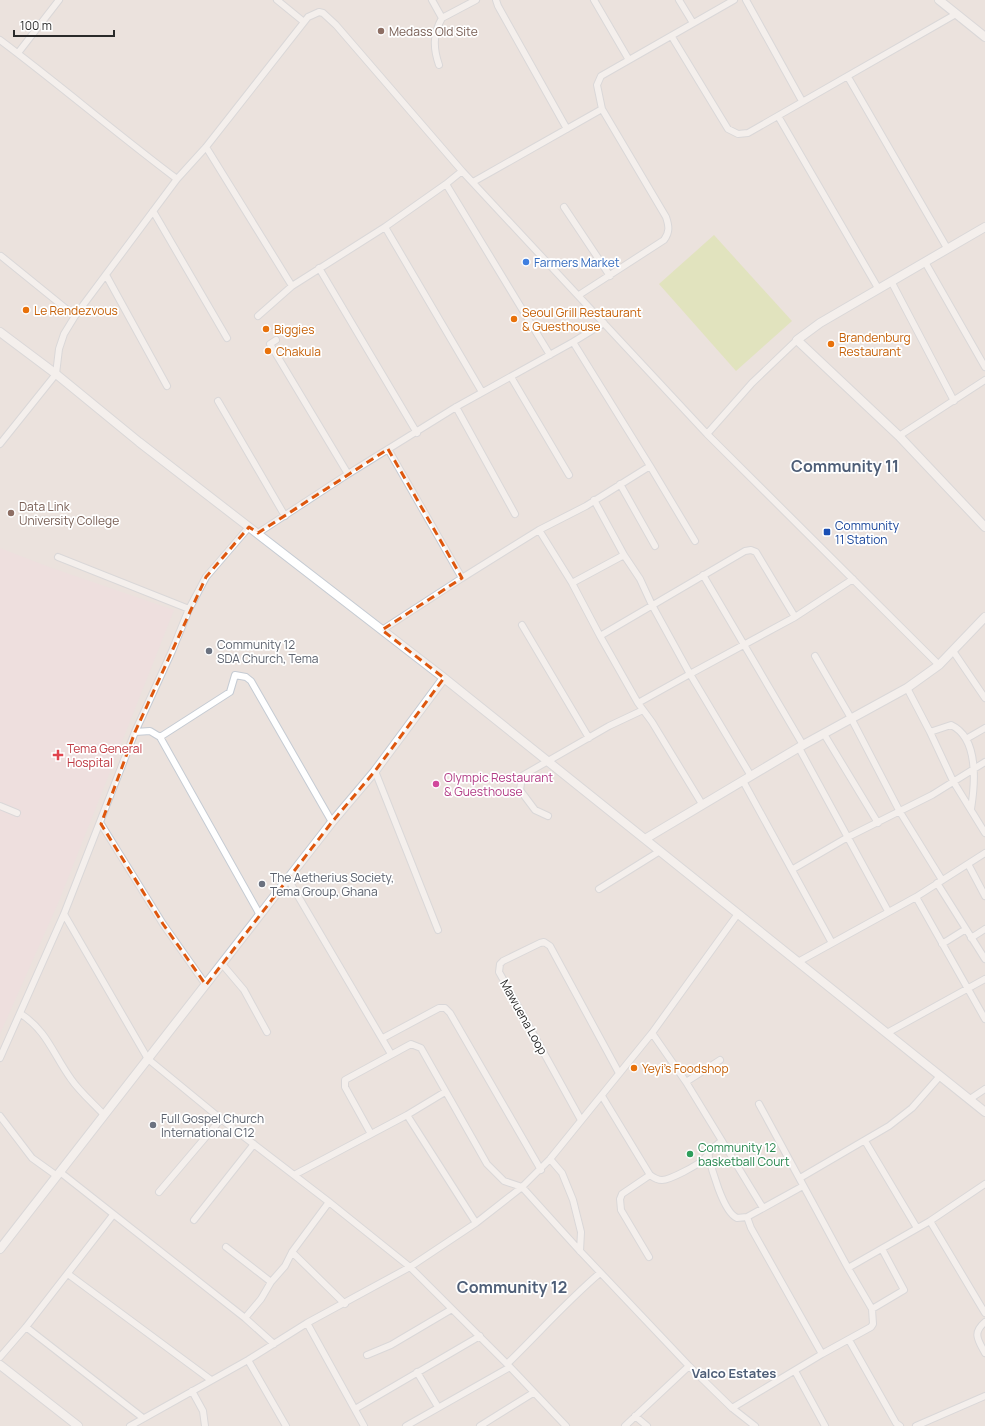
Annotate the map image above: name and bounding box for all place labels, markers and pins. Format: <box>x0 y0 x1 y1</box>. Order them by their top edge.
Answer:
place label: Medass Old Site <box>389 23 478 40</box>
marker: Medass Old Site <box>376 26 386 36</box>
place label: Farmers Market <box>534 254 620 271</box>
marker: Farmers Market <box>521 257 531 267</box>
place label: Le Rendezvous <box>34 302 118 319</box>
place label: Seoul Grill Restaurant & Guesthouse <box>522 304 642 335</box>
marker: Le Rendezvous <box>21 305 31 315</box>
marker: Seoul Grill Restaurant & Guesthouse <box>509 314 519 324</box>
place label: Biggies <box>274 321 314 338</box>
marker: Biggies <box>261 324 271 334</box>
place label: Brandenburg Restaurant <box>839 329 911 360</box>
marker: Brandenburg Restaurant <box>826 339 836 349</box>
place label: Chakula <box>276 343 321 360</box>
marker: Chakula <box>263 346 273 356</box>
place label: Data Link University College <box>19 498 119 529</box>
marker: Data Link University College <box>6 508 16 518</box>
place label: Community 11 Station <box>835 517 900 548</box>
marker: Community 11 Station <box>822 527 832 537</box>
place label: Community 12 SDA Church, Tema <box>217 636 319 667</box>
marker: Community 12 SDA Church, Tema <box>204 646 214 656</box>
place label: Tema General Hospital <box>67 740 142 771</box>
marker: Tema General Hospital <box>52 749 64 761</box>
place label: Olympic Restaurant & Guesthouse <box>444 769 553 800</box>
marker: Olympic Restaurant & Guesthouse <box>431 779 441 789</box>
place label: The Aetherius Society, Tema Group, Ghana <box>270 869 394 900</box>
marker: The Aetherius Society, Tema Group, Ghana <box>257 879 267 889</box>
place label: Yeyi's Foodshop <box>642 1060 729 1077</box>
marker: Yeyi's Foodshop <box>629 1063 639 1073</box>
place label: Full Gospel Church International C12 <box>161 1110 264 1141</box>
marker: Full Gospel Church International C12 <box>148 1120 158 1130</box>
place label: Community 12 basketball Court <box>698 1139 790 1170</box>
marker: Community 12 basketball Court <box>685 1149 695 1159</box>

